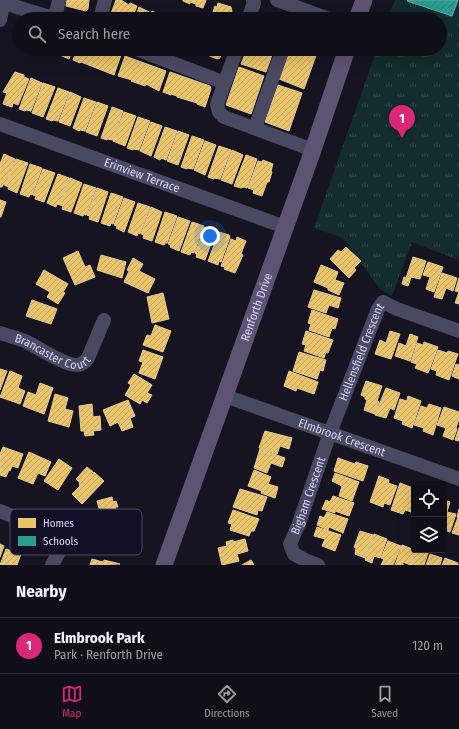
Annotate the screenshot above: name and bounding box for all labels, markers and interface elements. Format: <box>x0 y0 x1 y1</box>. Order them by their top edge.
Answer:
search box <box>12 12 447 56</box>
icon: search <box>26 23 48 45</box>
text: Search here <box>58 25 130 43</box>
pin: 1 <box>389 105 415 138</box>
street label: Erinview Terrace <box>102 155 182 195</box>
your location <box>200 226 220 246</box>
street label: Renforth Drive <box>238 271 275 343</box>
street label: Hellensfield Crescent <box>336 300 387 403</box>
street label: Brancaster Court <box>13 331 94 372</box>
street label: Elmbrook Crescent <box>297 416 387 459</box>
street label: Bigham Crescent <box>288 455 328 537</box>
map controls <box>411 481 447 553</box>
button: locate <box>411 481 447 517</box>
legend <box>10 509 142 555</box>
text: Homes <box>43 517 74 530</box>
button: layers <box>411 517 447 553</box>
text: Schools <box>43 535 78 548</box>
text: Nearby <box>16 581 67 602</box>
text: Elmbrook Park <box>54 629 145 647</box>
text: 1 <box>26 638 32 653</box>
text: 120 m <box>412 638 443 653</box>
text: Park · Renforth Drive <box>54 647 163 662</box>
tab: Map <box>61 683 83 720</box>
tab: Directions <box>204 683 250 720</box>
tab: Saved <box>371 683 398 720</box>

